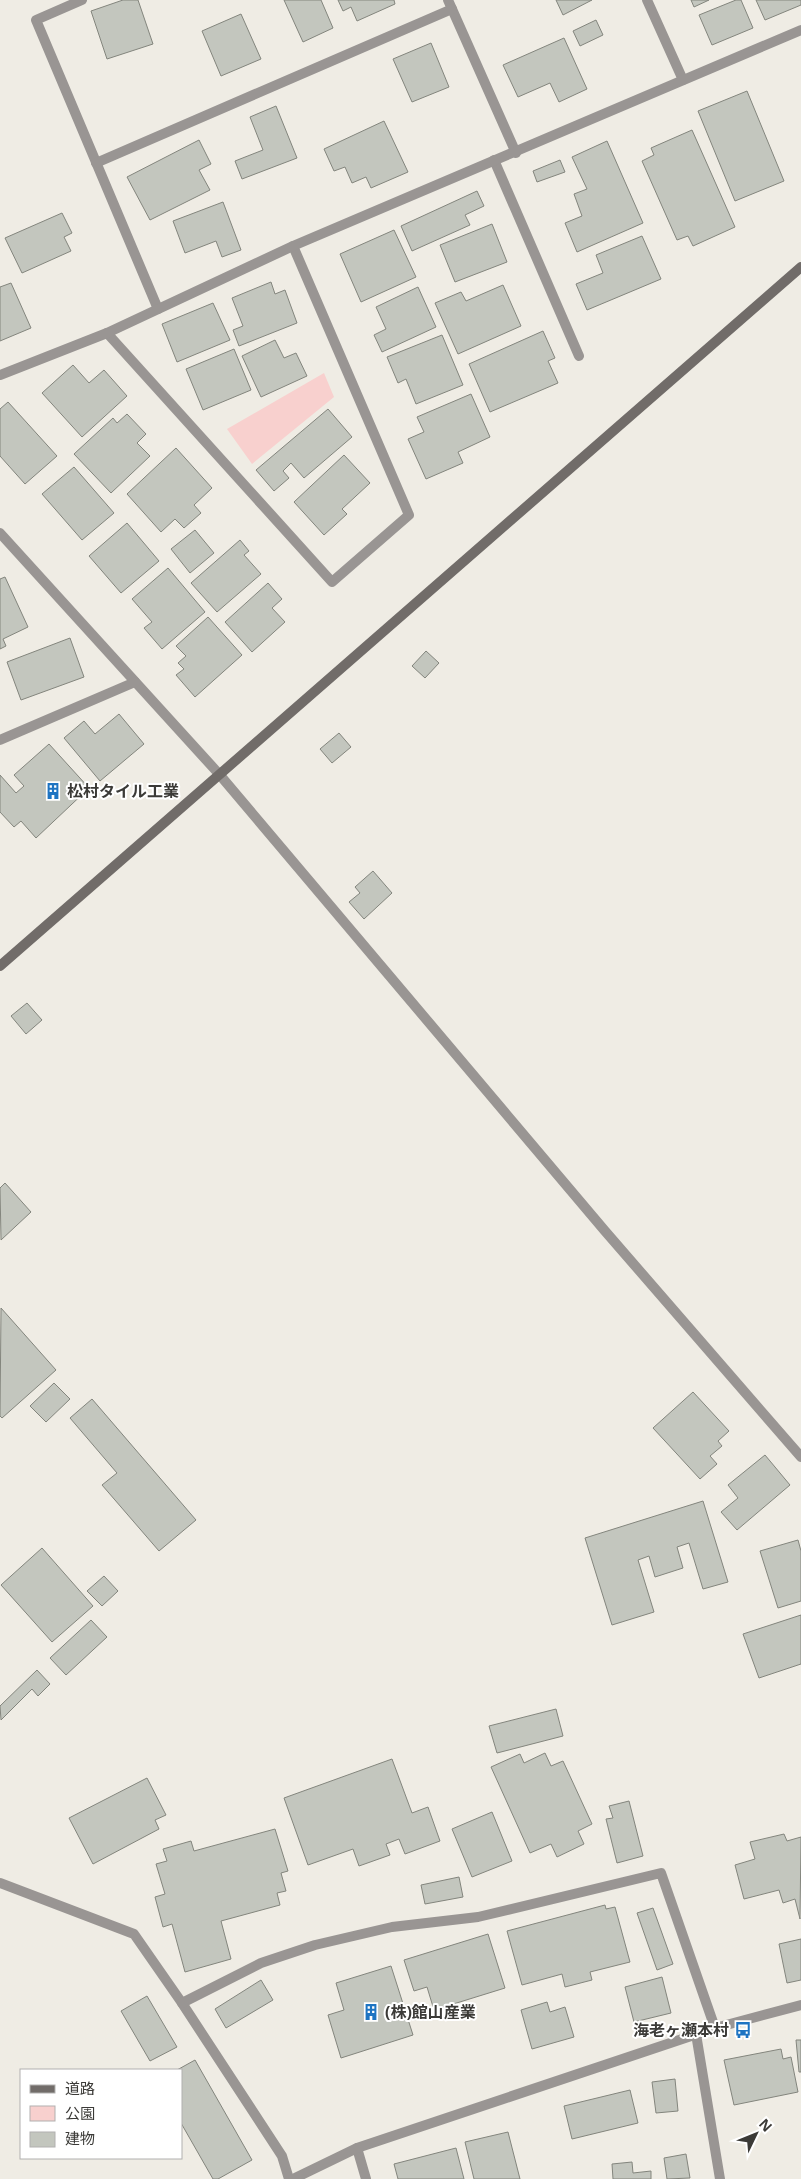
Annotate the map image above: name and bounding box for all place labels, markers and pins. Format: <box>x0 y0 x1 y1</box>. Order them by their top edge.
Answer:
place label: 松村タイル工業 <box>67 780 179 802</box>
building icon: 松村タイル工業 <box>43 781 63 801</box>
place label: (株)館山産業 <box>385 2001 476 2023</box>
building icon: (株)館山産業 <box>361 2002 381 2022</box>
place label: 海老ヶ瀬本村 <box>633 2019 729 2041</box>
bus stop icon: 海老ヶ瀬本村 <box>733 2020 753 2040</box>

